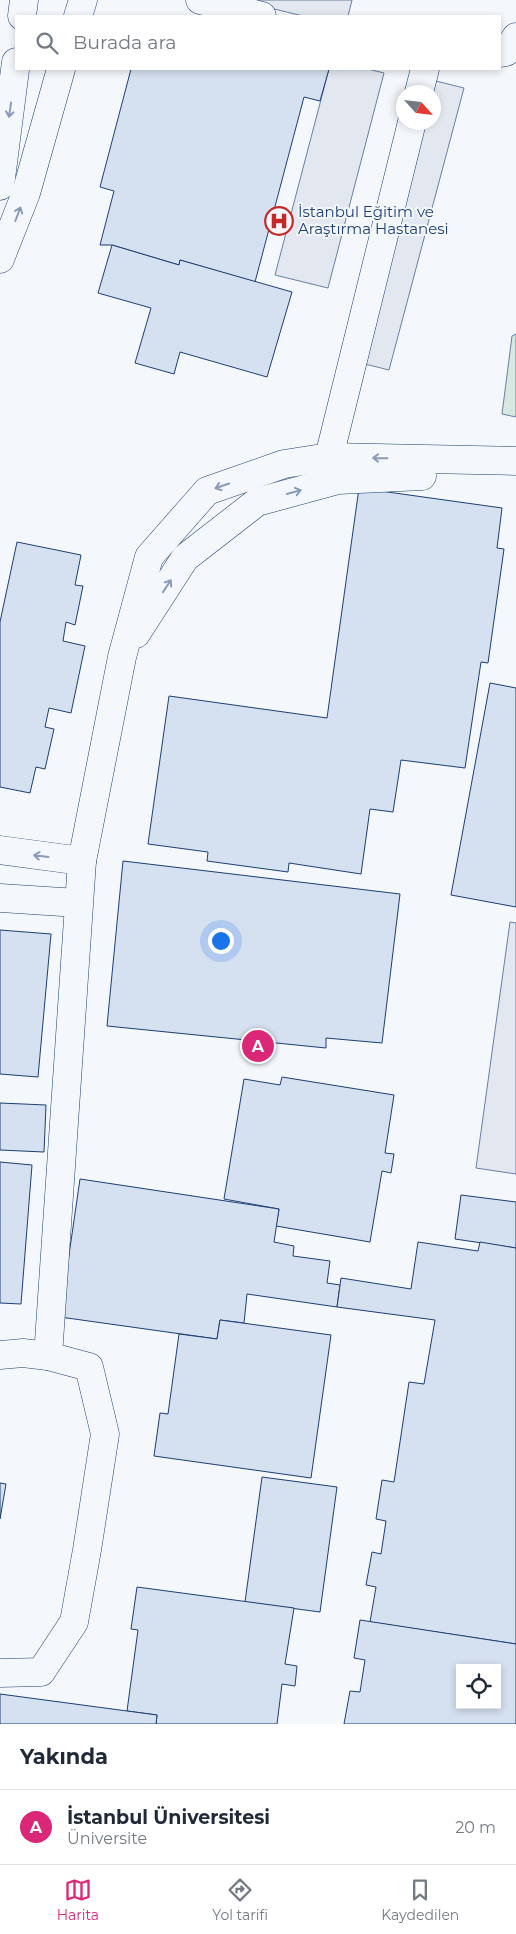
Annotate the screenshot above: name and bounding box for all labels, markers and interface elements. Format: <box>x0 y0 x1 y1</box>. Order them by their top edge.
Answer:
search box <box>15 15 501 70</box>
icon: search <box>33 29 61 57</box>
text: Burada ara <box>73 31 177 54</box>
north arrow <box>396 85 441 130</box>
one-way arrow <box>5 102 15 118</box>
place label: İstanbul Eğitim ve Araştırma Hastanesi <box>298 202 449 238</box>
hospital icon: İstanbul Eğitim ve Araştırma Hastanesi <box>264 206 294 236</box>
one-way arrow <box>13 207 23 222</box>
one-way arrow <box>372 454 388 463</box>
one-way arrow <box>214 482 230 491</box>
one-way arrow <box>286 487 302 497</box>
one-way arrow <box>162 579 173 593</box>
one-way arrow <box>33 850 49 860</box>
your location <box>208 928 234 954</box>
pin: A <box>242 1027 274 1065</box>
map controls <box>456 1664 501 1709</box>
button: locate <box>456 1664 501 1709</box>
text: Yakında <box>20 1744 108 1769</box>
text: İstanbul Üniversitesi <box>67 1806 270 1829</box>
text: A <box>30 1818 42 1837</box>
text: 20 m <box>455 1818 496 1837</box>
text: Üniversite <box>67 1829 147 1848</box>
tab: Harita <box>57 1876 99 1924</box>
tab: Yol tarifi <box>212 1876 268 1924</box>
tab: Kaydedilen <box>381 1876 459 1924</box>

